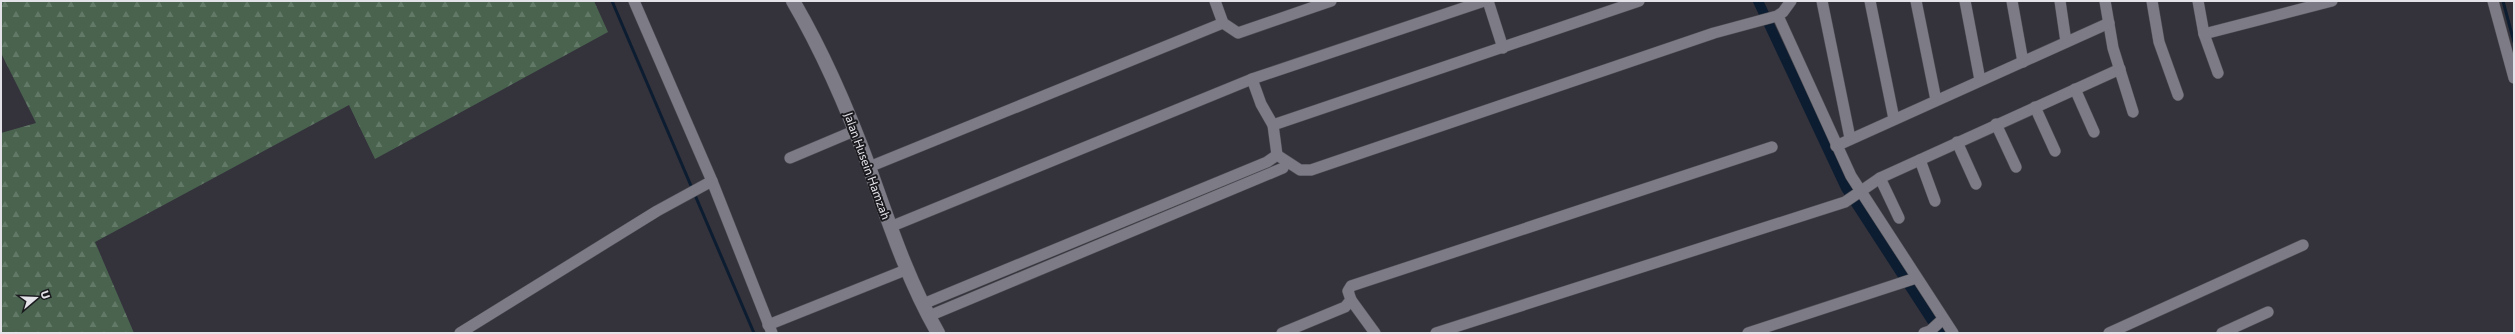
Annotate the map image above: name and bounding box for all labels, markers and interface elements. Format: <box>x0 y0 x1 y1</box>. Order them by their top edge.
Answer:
street label: Jalan Husein Hamzah <box>841 110 894 221</box>
north arrow <box>16 278 56 318</box>
text: U <box>38 289 53 300</box>

